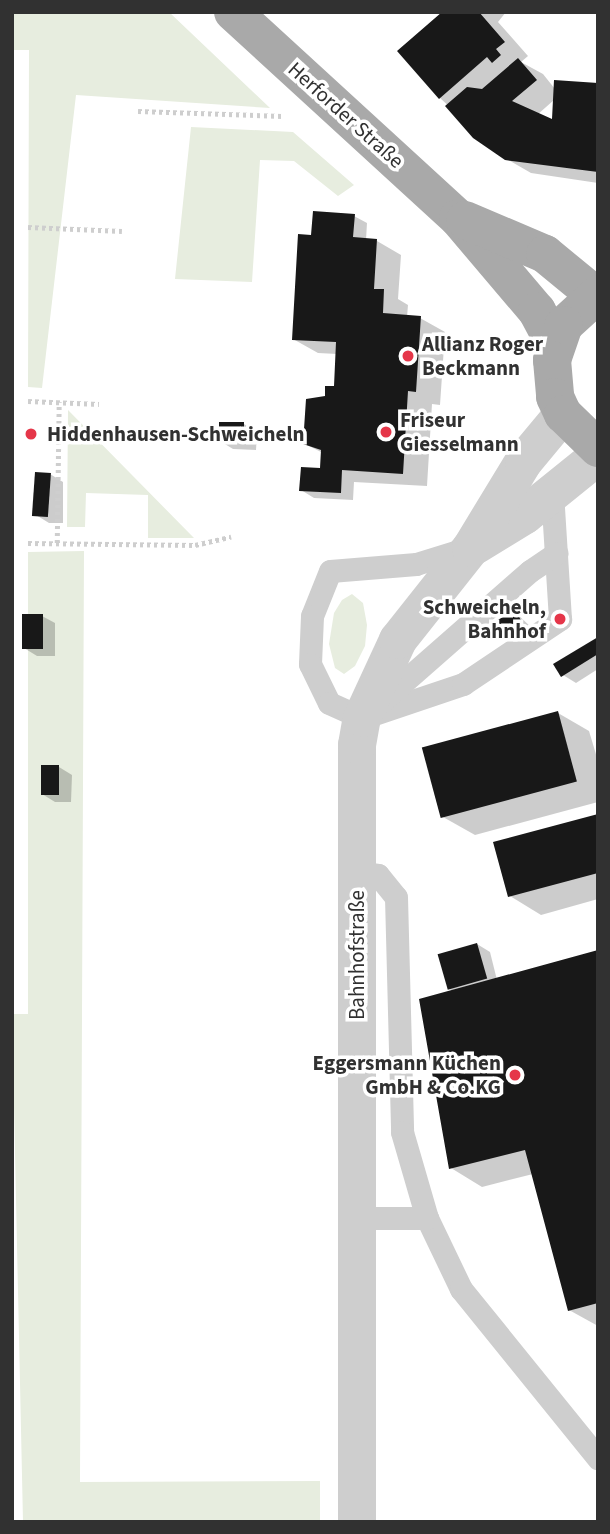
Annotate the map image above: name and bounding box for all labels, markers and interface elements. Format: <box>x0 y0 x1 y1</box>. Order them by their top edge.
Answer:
street label: Herforder Straße <box>283 56 409 174</box>
place label: Allianz Roger Beckmann <box>422 331 543 381</box>
marker: Allianz Roger Beckmann <box>400 348 416 364</box>
place label: Friseur Giesselmann <box>400 407 519 457</box>
place label: Hiddenhausen-Schweicheln <box>47 421 305 447</box>
marker: Hiddenhausen-Schweicheln <box>21 424 41 444</box>
marker: Friseur Giesselmann <box>378 424 394 440</box>
place label: Schweicheln, Bahnhof <box>423 594 546 644</box>
marker: Schweicheln, Bahnhof <box>552 611 568 627</box>
street label: Bahnhofstraße <box>344 890 370 1020</box>
place label: Eggersmann Küchen GmbH & Co.KG <box>312 1050 501 1100</box>
marker: Eggersmann Küchen GmbH & Co.KG <box>507 1067 523 1083</box>

